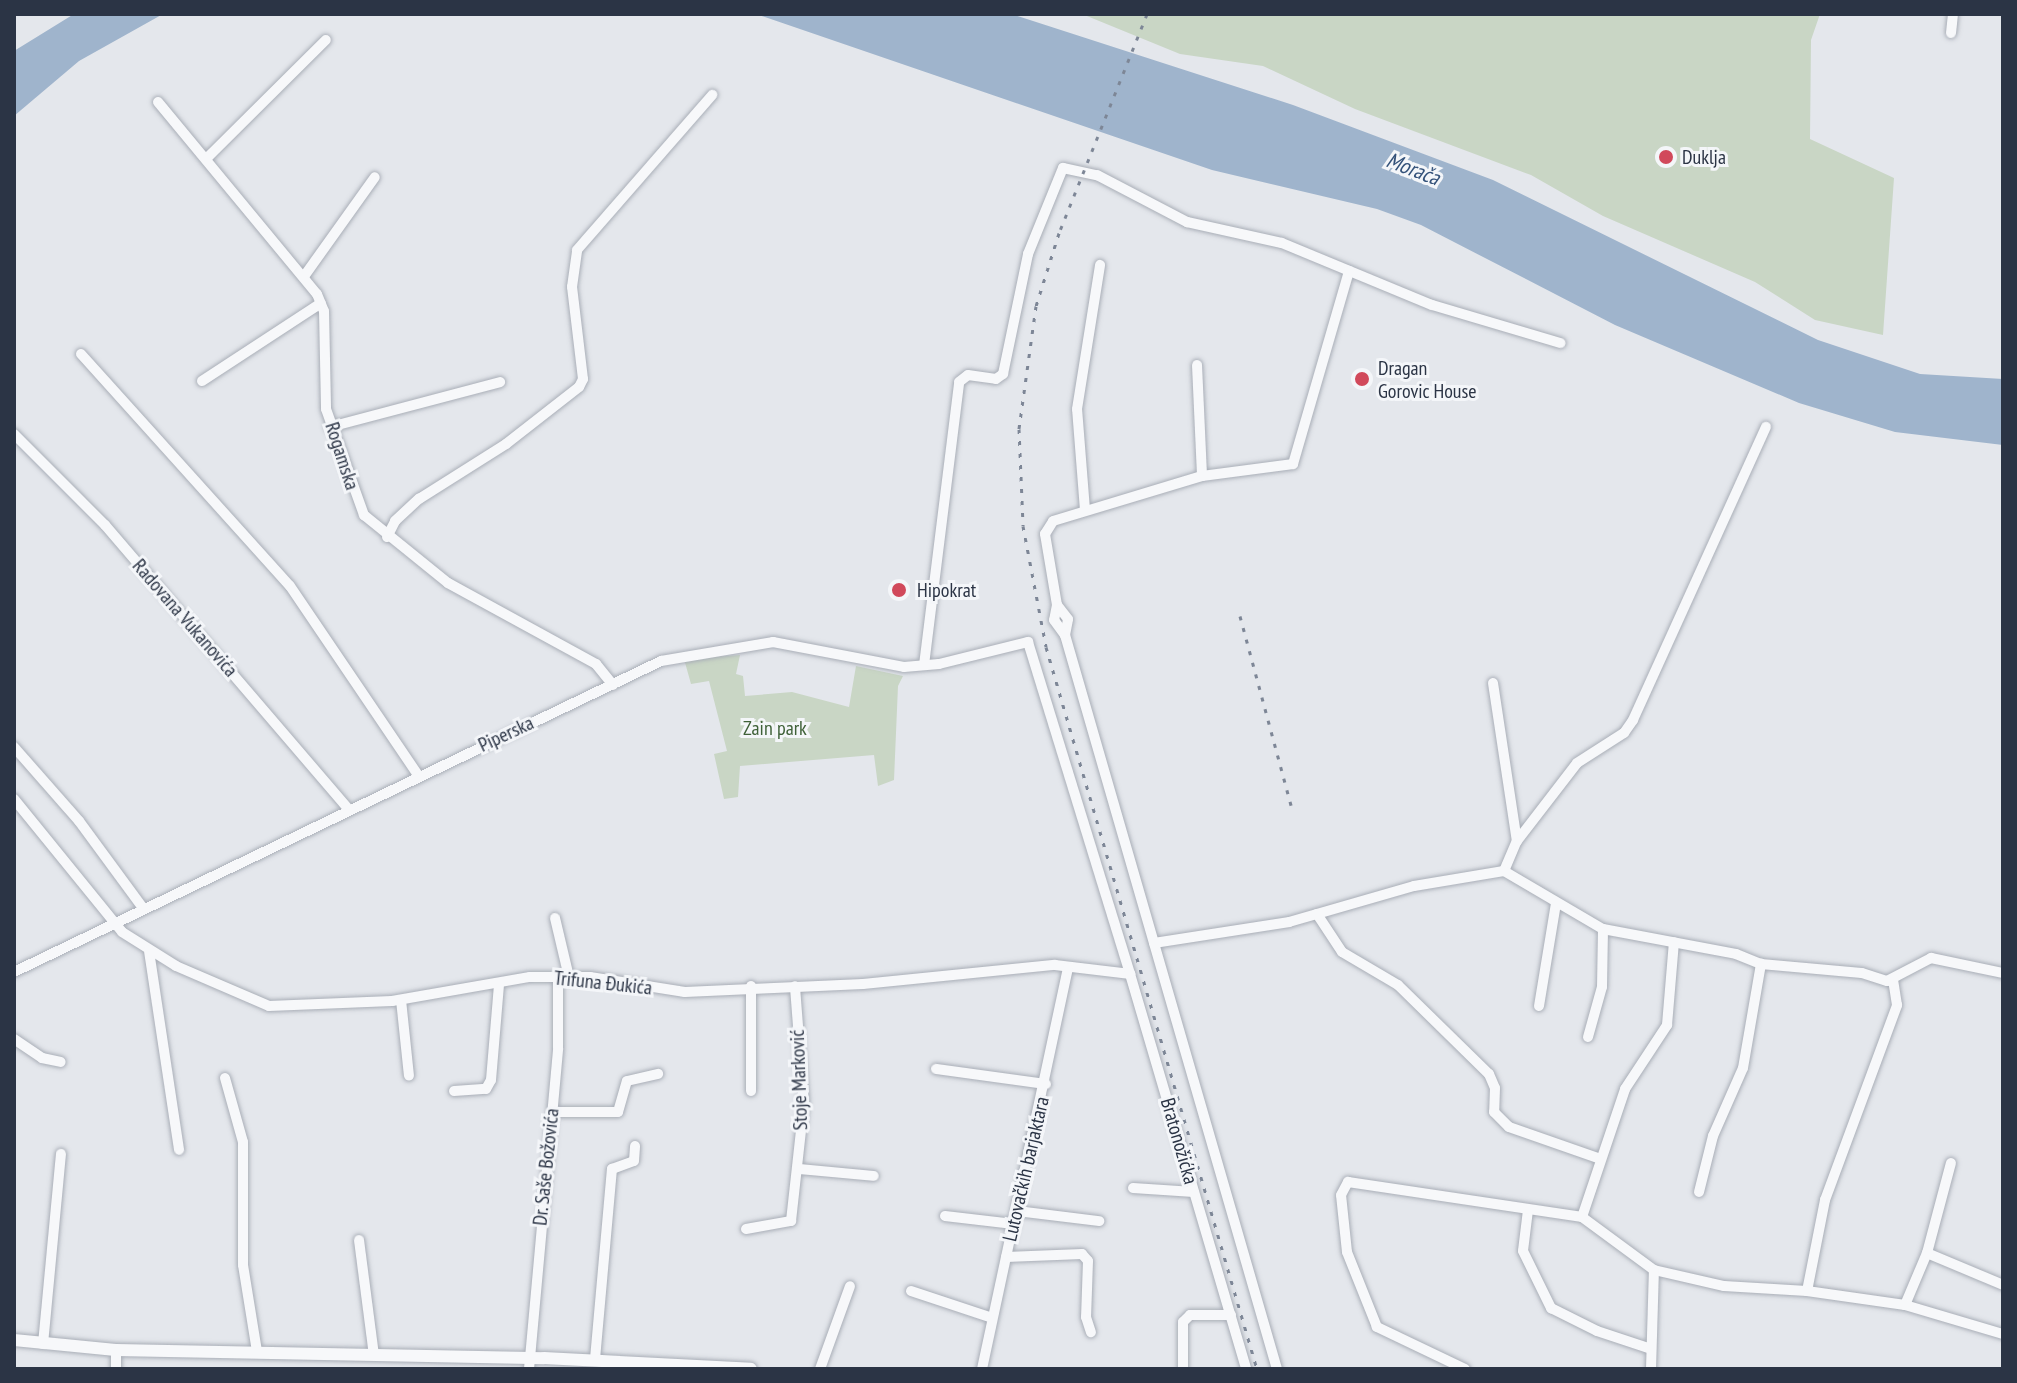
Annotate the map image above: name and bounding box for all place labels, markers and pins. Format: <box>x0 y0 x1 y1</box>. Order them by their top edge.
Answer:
place label: Duklja <box>1682 145 1726 169</box>
marker: Duklja <box>1657 148 1675 166</box>
place label: Dragan Gorovic House <box>1378 356 1477 403</box>
marker: Dragan Gorovic House <box>1353 370 1371 388</box>
place label: Hipokrat <box>917 578 976 602</box>
marker: Hipokrat <box>888 579 910 601</box>

